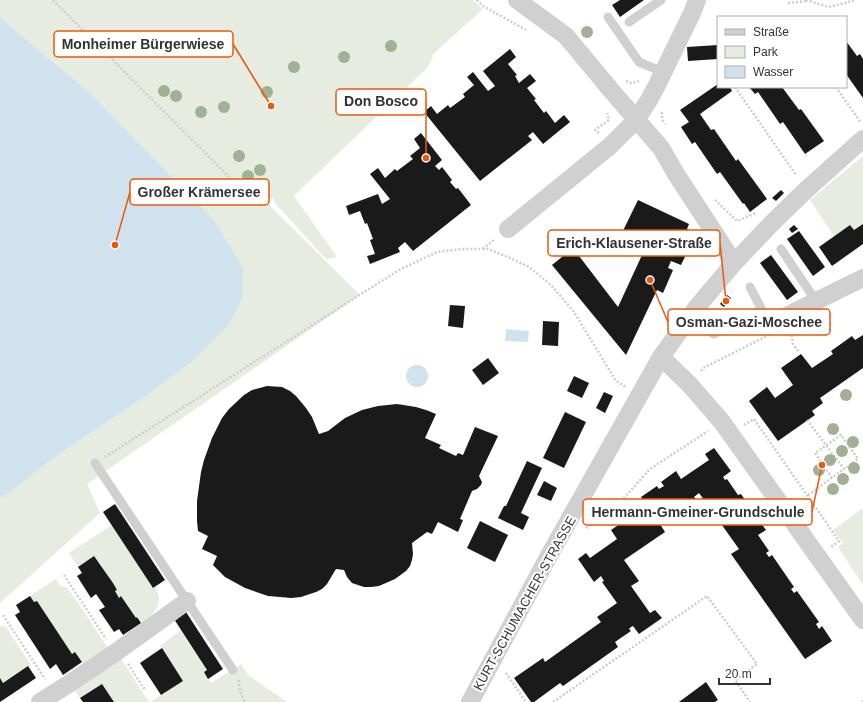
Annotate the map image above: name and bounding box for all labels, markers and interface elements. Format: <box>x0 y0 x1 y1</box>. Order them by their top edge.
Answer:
legend <box>717 16 847 88</box>
text: Straße <box>753 25 789 39</box>
callout: Monheimer Bürgerwiese <box>54 31 233 57</box>
text: Monheimer Bürgerwiese <box>62 36 225 52</box>
text: Park <box>753 45 779 59</box>
text: Wasser <box>753 65 793 79</box>
callout: Don Bosco <box>336 89 426 115</box>
text: Don Bosco <box>344 93 418 109</box>
callout: Großer Krämersee <box>130 179 269 205</box>
text: Großer Krämersee <box>138 184 261 200</box>
callout: Erich-Klausener-Straße <box>548 230 720 256</box>
text: Erich-Klausener-Straße <box>556 235 712 251</box>
callout: Osman-Gazi-Moschee <box>668 309 830 335</box>
text: Osman-Gazi-Moschee <box>676 314 822 330</box>
callout: Hermann-Gmeiner-Grundschule <box>583 499 812 525</box>
text: Hermann-Gmeiner-Grundschule <box>591 504 805 520</box>
street label: KURT-SCHUMACHER-STRASSE <box>470 513 579 693</box>
scale bar <box>719 660 770 686</box>
text: 20 m <box>725 667 752 681</box>

